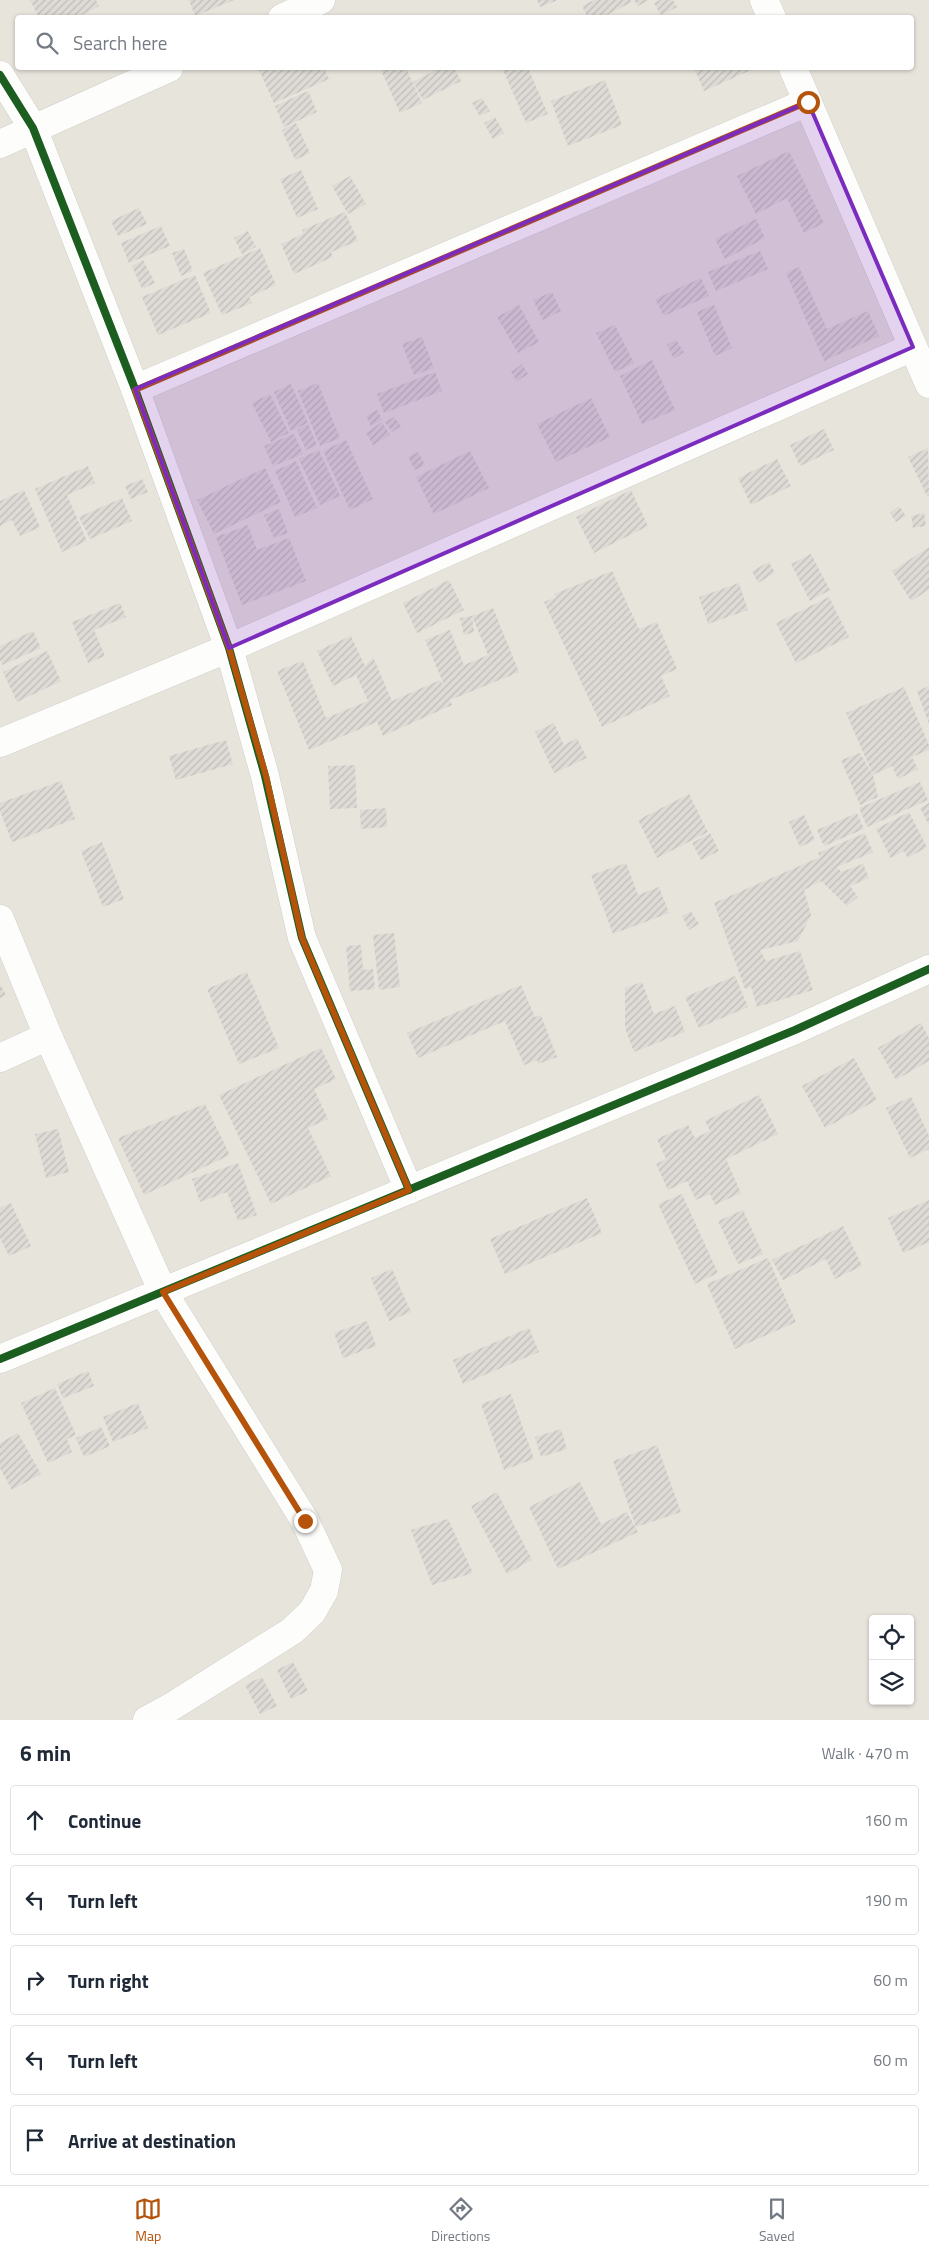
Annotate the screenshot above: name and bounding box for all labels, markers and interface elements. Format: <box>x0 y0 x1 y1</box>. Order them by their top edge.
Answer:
search box <box>15 15 914 70</box>
text: Search here <box>73 28 167 57</box>
icon: search <box>33 29 61 57</box>
route start <box>797 91 820 114</box>
route end <box>294 1510 317 1533</box>
map controls <box>869 1615 914 1705</box>
button: locate <box>869 1615 914 1660</box>
button: layers <box>869 1660 914 1705</box>
text: 6 min <box>20 1737 71 1769</box>
text: Walk · 470 m <box>821 1741 909 1765</box>
icon: ahead <box>21 1806 49 1834</box>
text: Continue <box>68 1806 141 1835</box>
text: 160 m <box>864 1808 908 1832</box>
icon: left <box>21 1886 49 1914</box>
text: Turn left <box>68 1886 138 1915</box>
text: 190 m <box>864 1888 908 1912</box>
icon: right <box>21 1966 49 1994</box>
text: Turn right <box>68 1966 149 1995</box>
text: 60 m <box>873 1968 908 1992</box>
icon: left <box>21 2046 49 2074</box>
text: Turn left <box>68 2046 138 2075</box>
text: 60 m <box>873 2048 908 2072</box>
icon: arrive <box>21 2126 49 2154</box>
text: Arrive at destination <box>68 2126 236 2155</box>
tab: Map <box>134 2195 162 2246</box>
tab: Directions <box>431 2195 490 2246</box>
tab: Saved <box>759 2195 795 2246</box>

